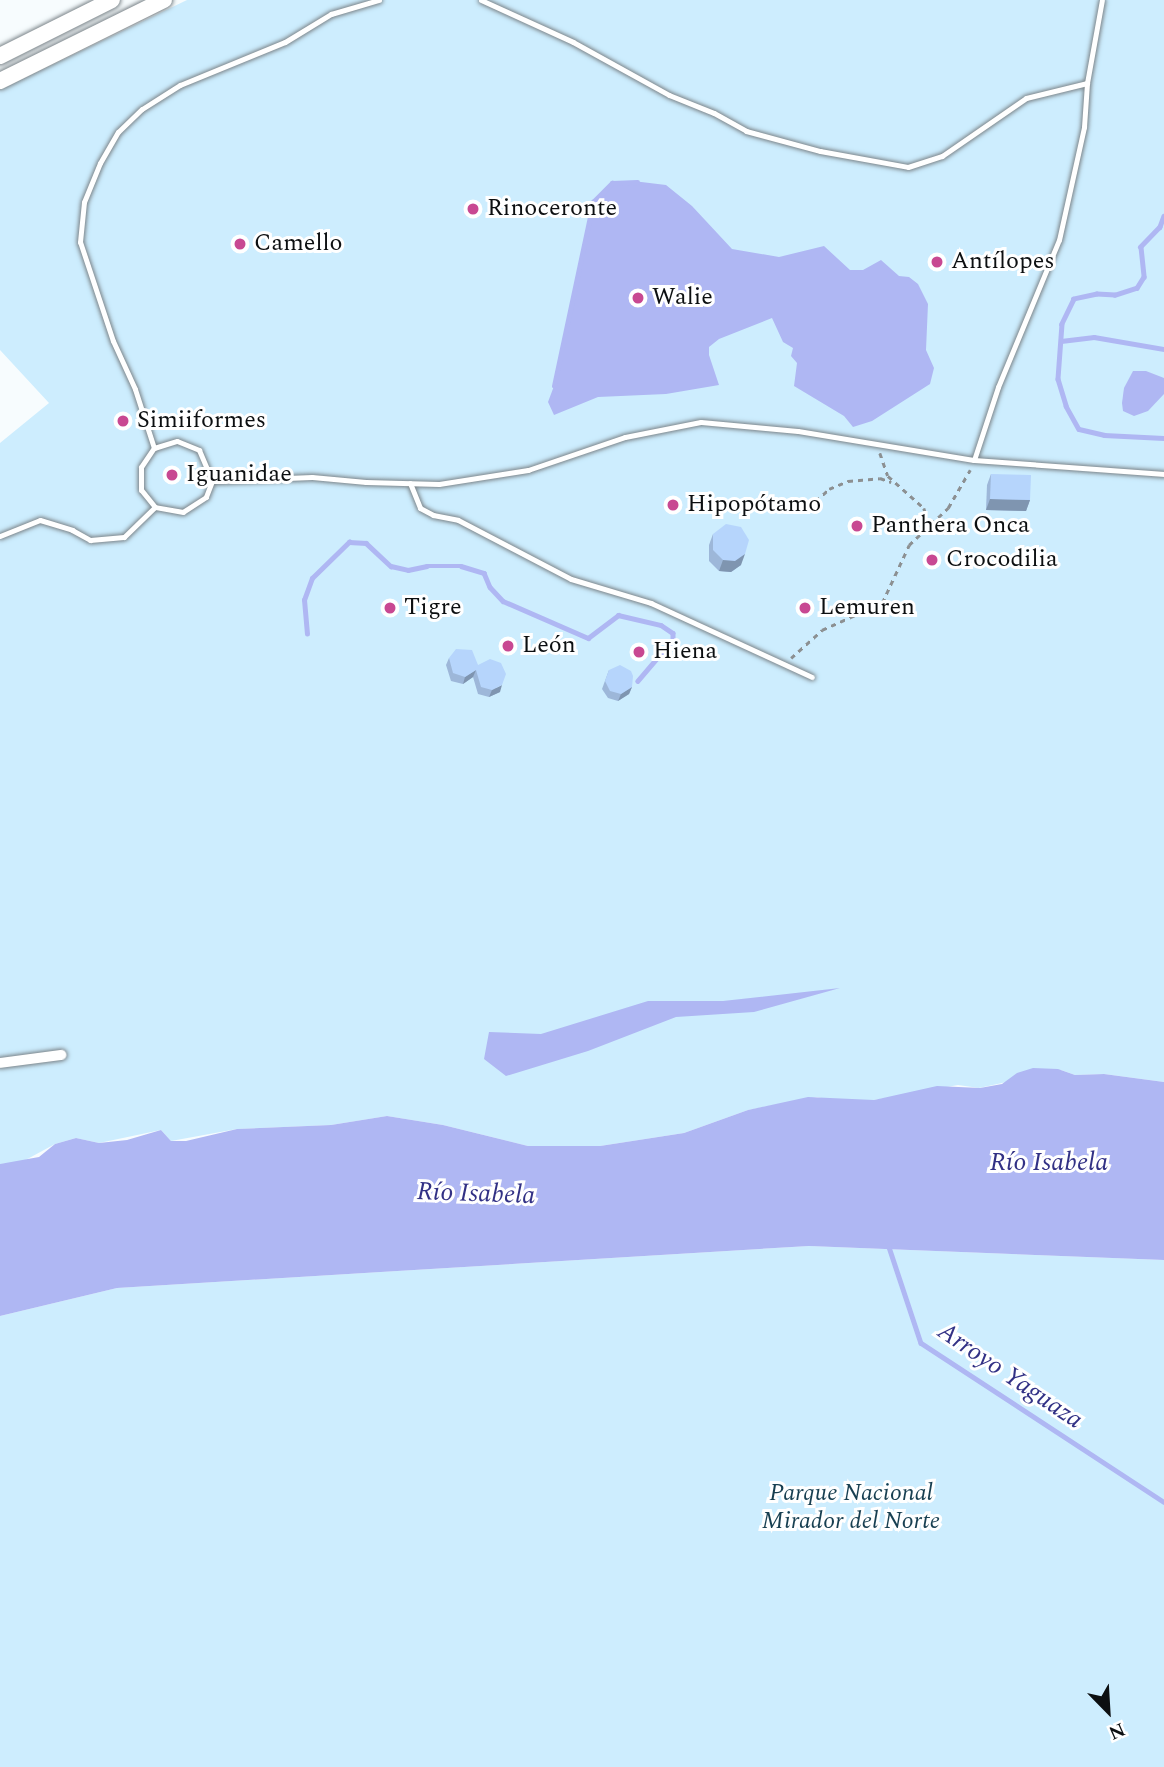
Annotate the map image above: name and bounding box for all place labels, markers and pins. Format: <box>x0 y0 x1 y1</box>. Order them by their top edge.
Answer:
place label: Rinoceronte <box>487 195 617 223</box>
marker: Rinoceronte <box>465 201 481 217</box>
place label: Camello <box>254 230 342 258</box>
marker: Camello <box>232 236 248 252</box>
place label: Antílopes <box>951 248 1055 276</box>
marker: Antílopes <box>929 254 945 270</box>
place label: Walie <box>652 284 713 312</box>
marker: Walie <box>630 290 646 306</box>
place label: Simiiformes <box>137 407 266 435</box>
marker: Simiiformes <box>115 413 131 429</box>
place label: Iguanidae <box>186 461 292 489</box>
marker: Iguanidae <box>164 467 180 483</box>
place label: Hipopótamo <box>687 491 821 519</box>
marker: Hipopótamo <box>665 497 681 513</box>
place label: Panthera Onca <box>871 512 1030 540</box>
marker: Panthera Onca <box>849 518 865 534</box>
place label: Crocodilia <box>946 546 1058 574</box>
marker: Crocodilia <box>924 552 940 568</box>
place label: Tigre <box>404 594 462 622</box>
place label: Lemuren <box>819 594 915 622</box>
marker: Tigre <box>382 600 398 616</box>
marker: Lemuren <box>797 600 813 616</box>
place label: León <box>522 632 576 660</box>
marker: León <box>500 638 516 654</box>
place label: Hiena <box>653 638 717 666</box>
marker: Hiena <box>631 644 647 660</box>

